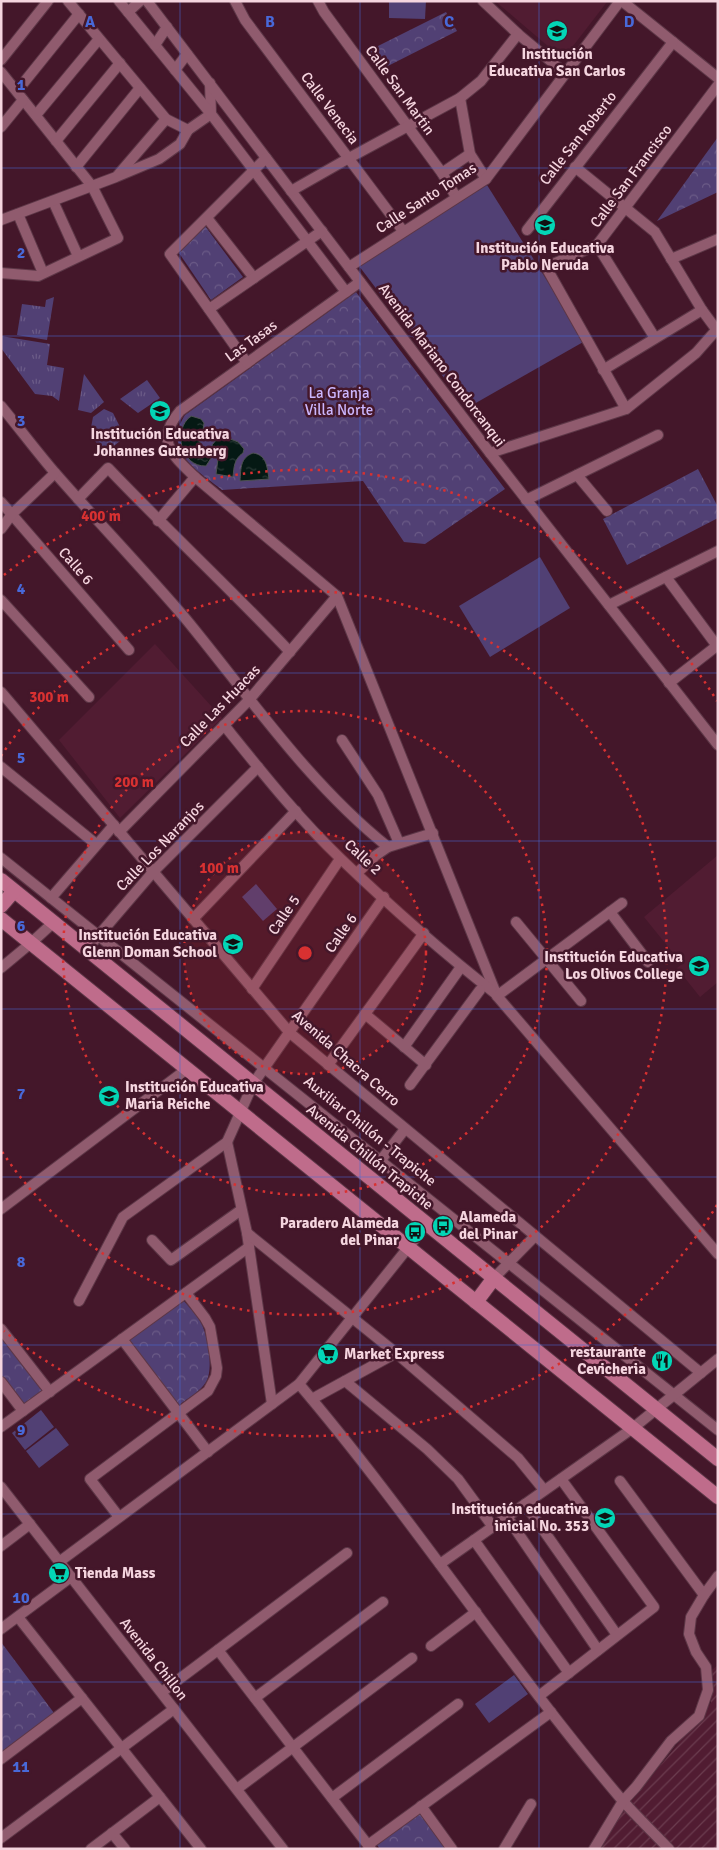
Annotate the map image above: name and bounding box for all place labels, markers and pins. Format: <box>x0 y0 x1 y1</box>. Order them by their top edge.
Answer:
school or university icon: Institución Educativa San Carlos <box>545 19 569 43</box>
place label: Institución Educativa San Carlos <box>489 45 626 80</box>
school or university icon: Institución Educativa Pablo Neruda <box>533 213 557 237</box>
place label: Institución Educativa Pablo Neruda <box>476 239 615 274</box>
school or university icon: Institución Educativa Johannes Gutenberg <box>148 399 172 423</box>
place label: Institución Educativa Johannes Gutenberg <box>91 425 230 460</box>
place label: Institución Educativa Glenn Doman School <box>78 926 217 961</box>
school or university icon: Institución Educativa Glenn Doman School <box>221 932 245 956</box>
centre of rings <box>296 944 314 962</box>
place label: Institución Educativa Los Olivos College <box>544 948 683 983</box>
school or university icon: Institución Educativa Los Olivos College <box>687 954 711 978</box>
place label: Institución Educativa Maria Reiche <box>125 1078 264 1113</box>
school or university icon: Institución Educativa Maria Reiche <box>97 1084 121 1108</box>
place label: Alameda del Pinar <box>459 1208 518 1243</box>
place label: Paradero Alameda del Pinar <box>280 1214 399 1249</box>
bus stop icon: Alameda del Pinar <box>431 1214 455 1238</box>
bus stop icon: Paradero Alameda del Pinar <box>403 1220 427 1244</box>
supermarket icon: Market Express <box>316 1342 340 1366</box>
place label: restaurante Cevicheria <box>570 1343 646 1378</box>
place label: Market Express <box>344 1345 445 1363</box>
restaurant icon: restaurante Cevicheria <box>650 1349 674 1373</box>
place label: Institución educativa inicial No. 353 <box>451 1500 589 1535</box>
school or university icon: Institución educativa inicial No. 353 <box>593 1506 617 1530</box>
supermarket icon: Tienda Mass <box>47 1561 71 1585</box>
place label: Tienda Mass <box>75 1564 156 1582</box>

